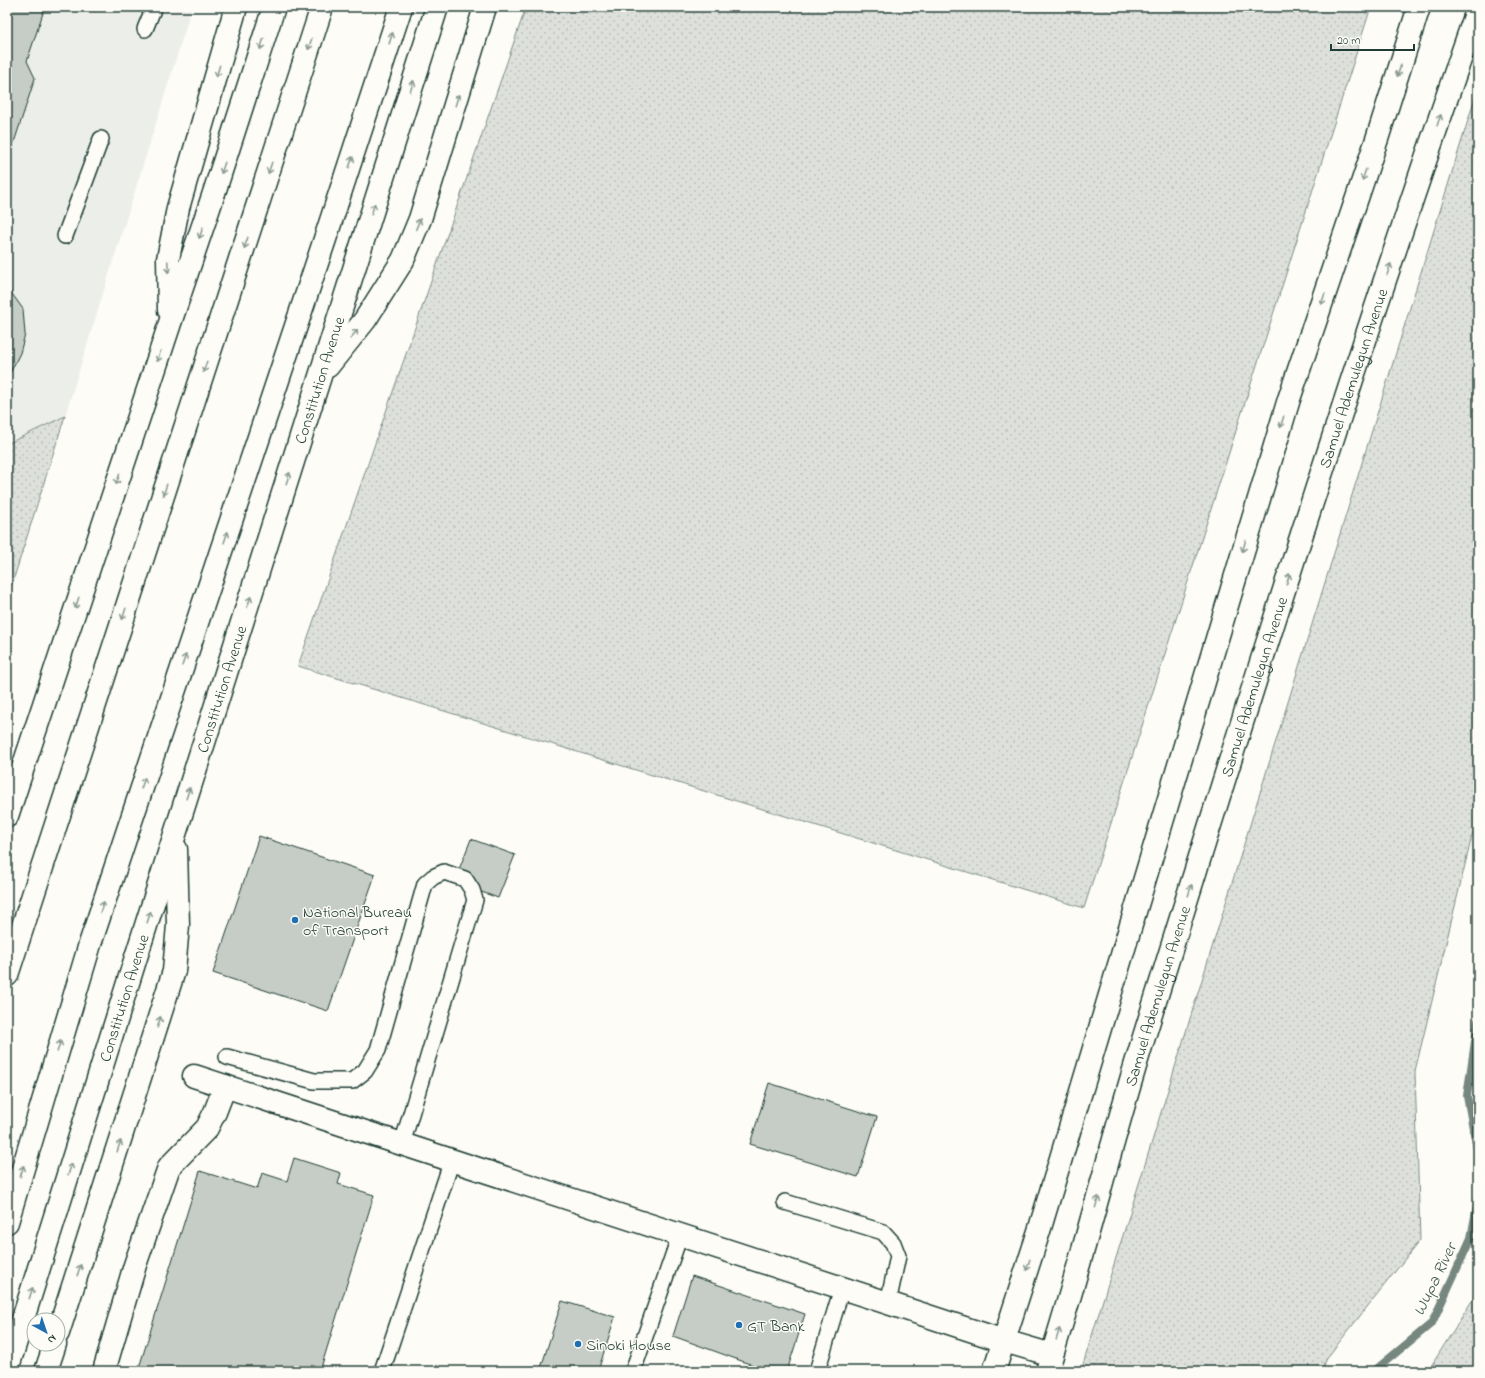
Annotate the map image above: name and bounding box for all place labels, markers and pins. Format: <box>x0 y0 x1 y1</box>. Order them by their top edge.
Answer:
place label: National Bureau of Transport <box>303 901 412 943</box>
marker: National Bureau of Transport <box>290 915 300 925</box>
place label: GT Bank <box>747 1315 805 1339</box>
marker: GT Bank <box>734 1320 744 1330</box>
place label: Sinoki House <box>586 1334 672 1358</box>
marker: Sinoki House <box>573 1339 583 1349</box>

